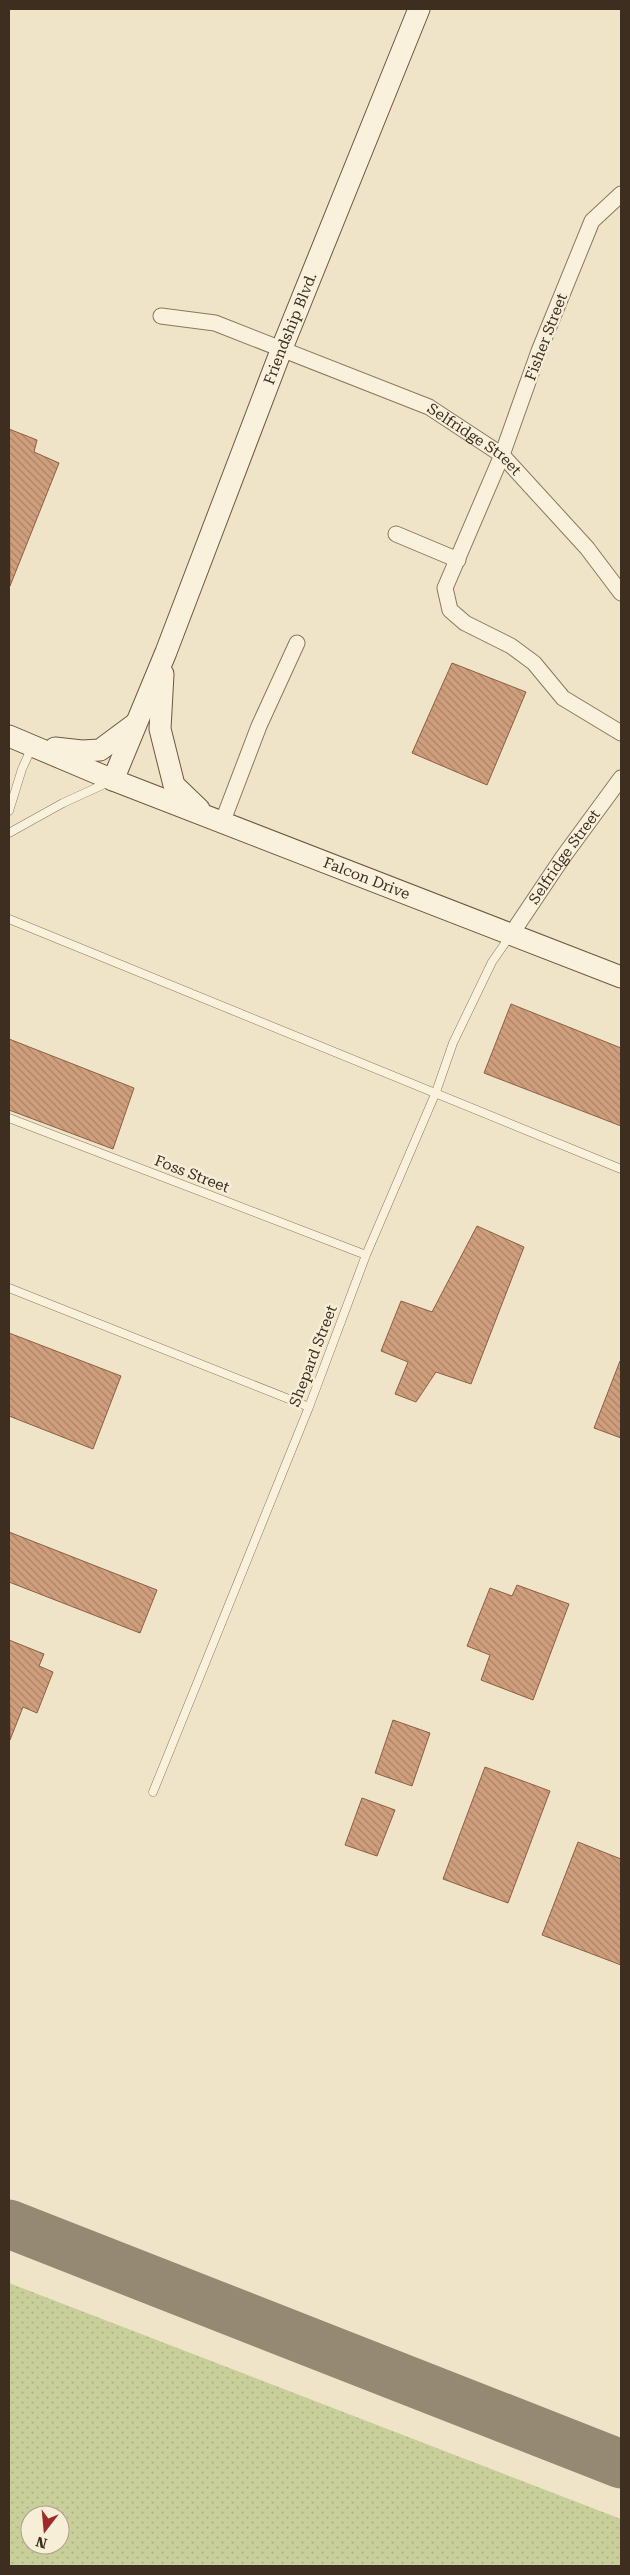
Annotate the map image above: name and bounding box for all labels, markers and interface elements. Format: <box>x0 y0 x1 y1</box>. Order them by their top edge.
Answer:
street label: Friendship Blvd. <box>260 270 321 387</box>
street label: Fisher Street <box>521 291 571 383</box>
street label: Selfridge Street <box>424 399 525 479</box>
street label: Selfridge Street <box>525 806 604 908</box>
street label: Falcon Drive <box>321 853 413 903</box>
street label: Foss Street <box>152 1152 232 1197</box>
street label: Shepard Street <box>285 1302 341 1409</box>
north arrow <box>20 2505 70 2555</box>
text: N <box>34 2533 49 2552</box>

